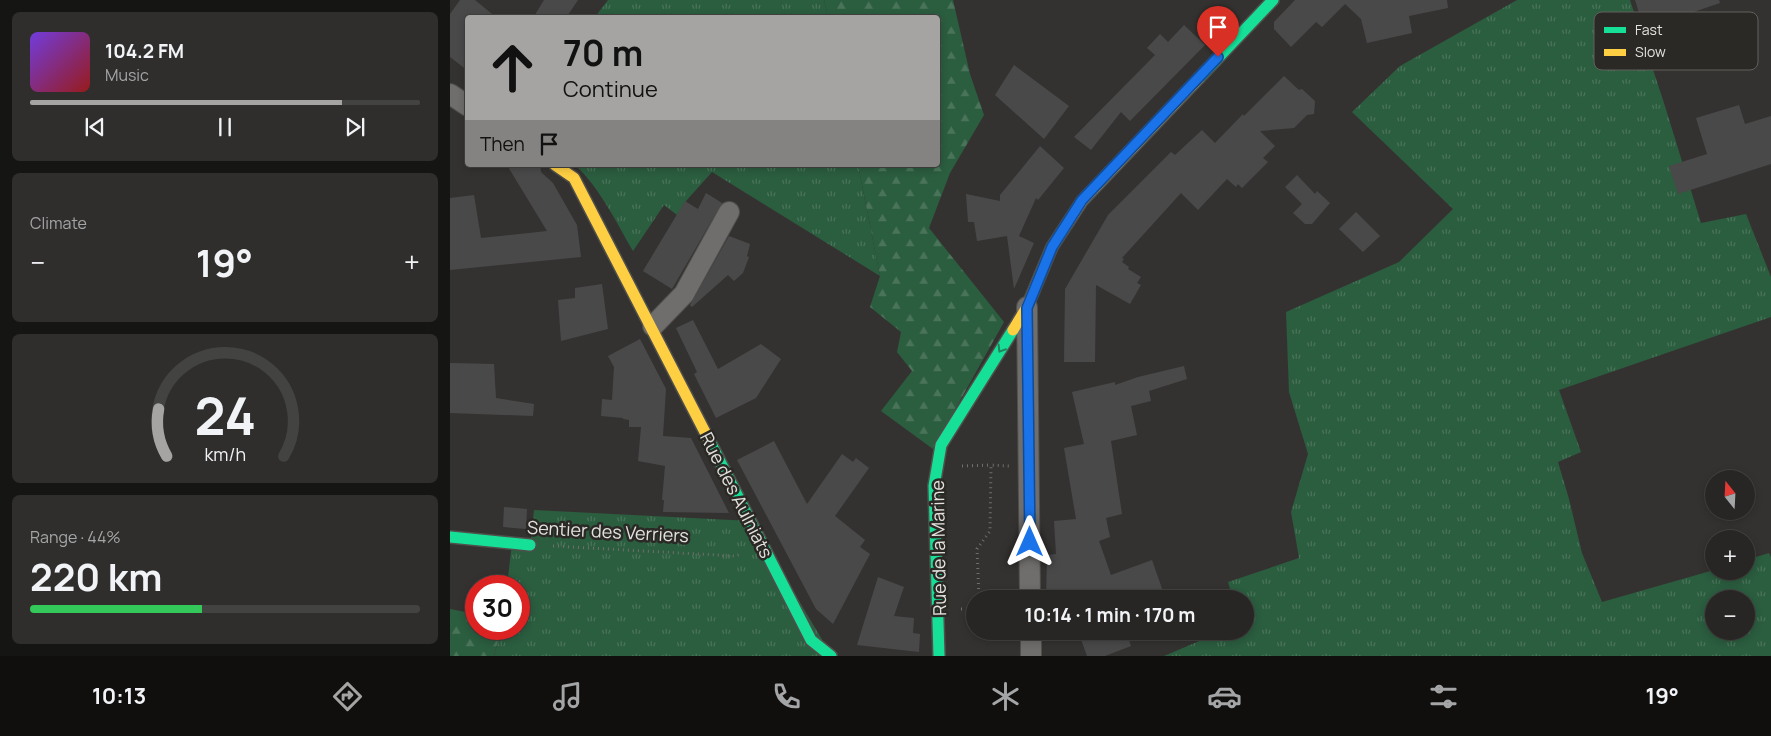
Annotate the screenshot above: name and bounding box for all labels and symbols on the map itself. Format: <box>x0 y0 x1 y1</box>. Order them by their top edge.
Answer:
pin <box>1197 6 1239 57</box>
legend <box>1594 12 1758 70</box>
text: Fast <box>1635 20 1663 39</box>
text: Slow <box>1635 42 1666 61</box>
one-way arrow <box>998 343 1007 352</box>
street label: Rue des Aulniats <box>695 428 779 562</box>
north arrow <box>1705 470 1755 520</box>
street label: Rue de la Marine <box>925 480 951 616</box>
street label: Sentier des Verriers <box>527 515 689 547</box>
position arrow <box>1003 515 1055 567</box>
speed limit sign: 30 <box>465 575 530 640</box>

